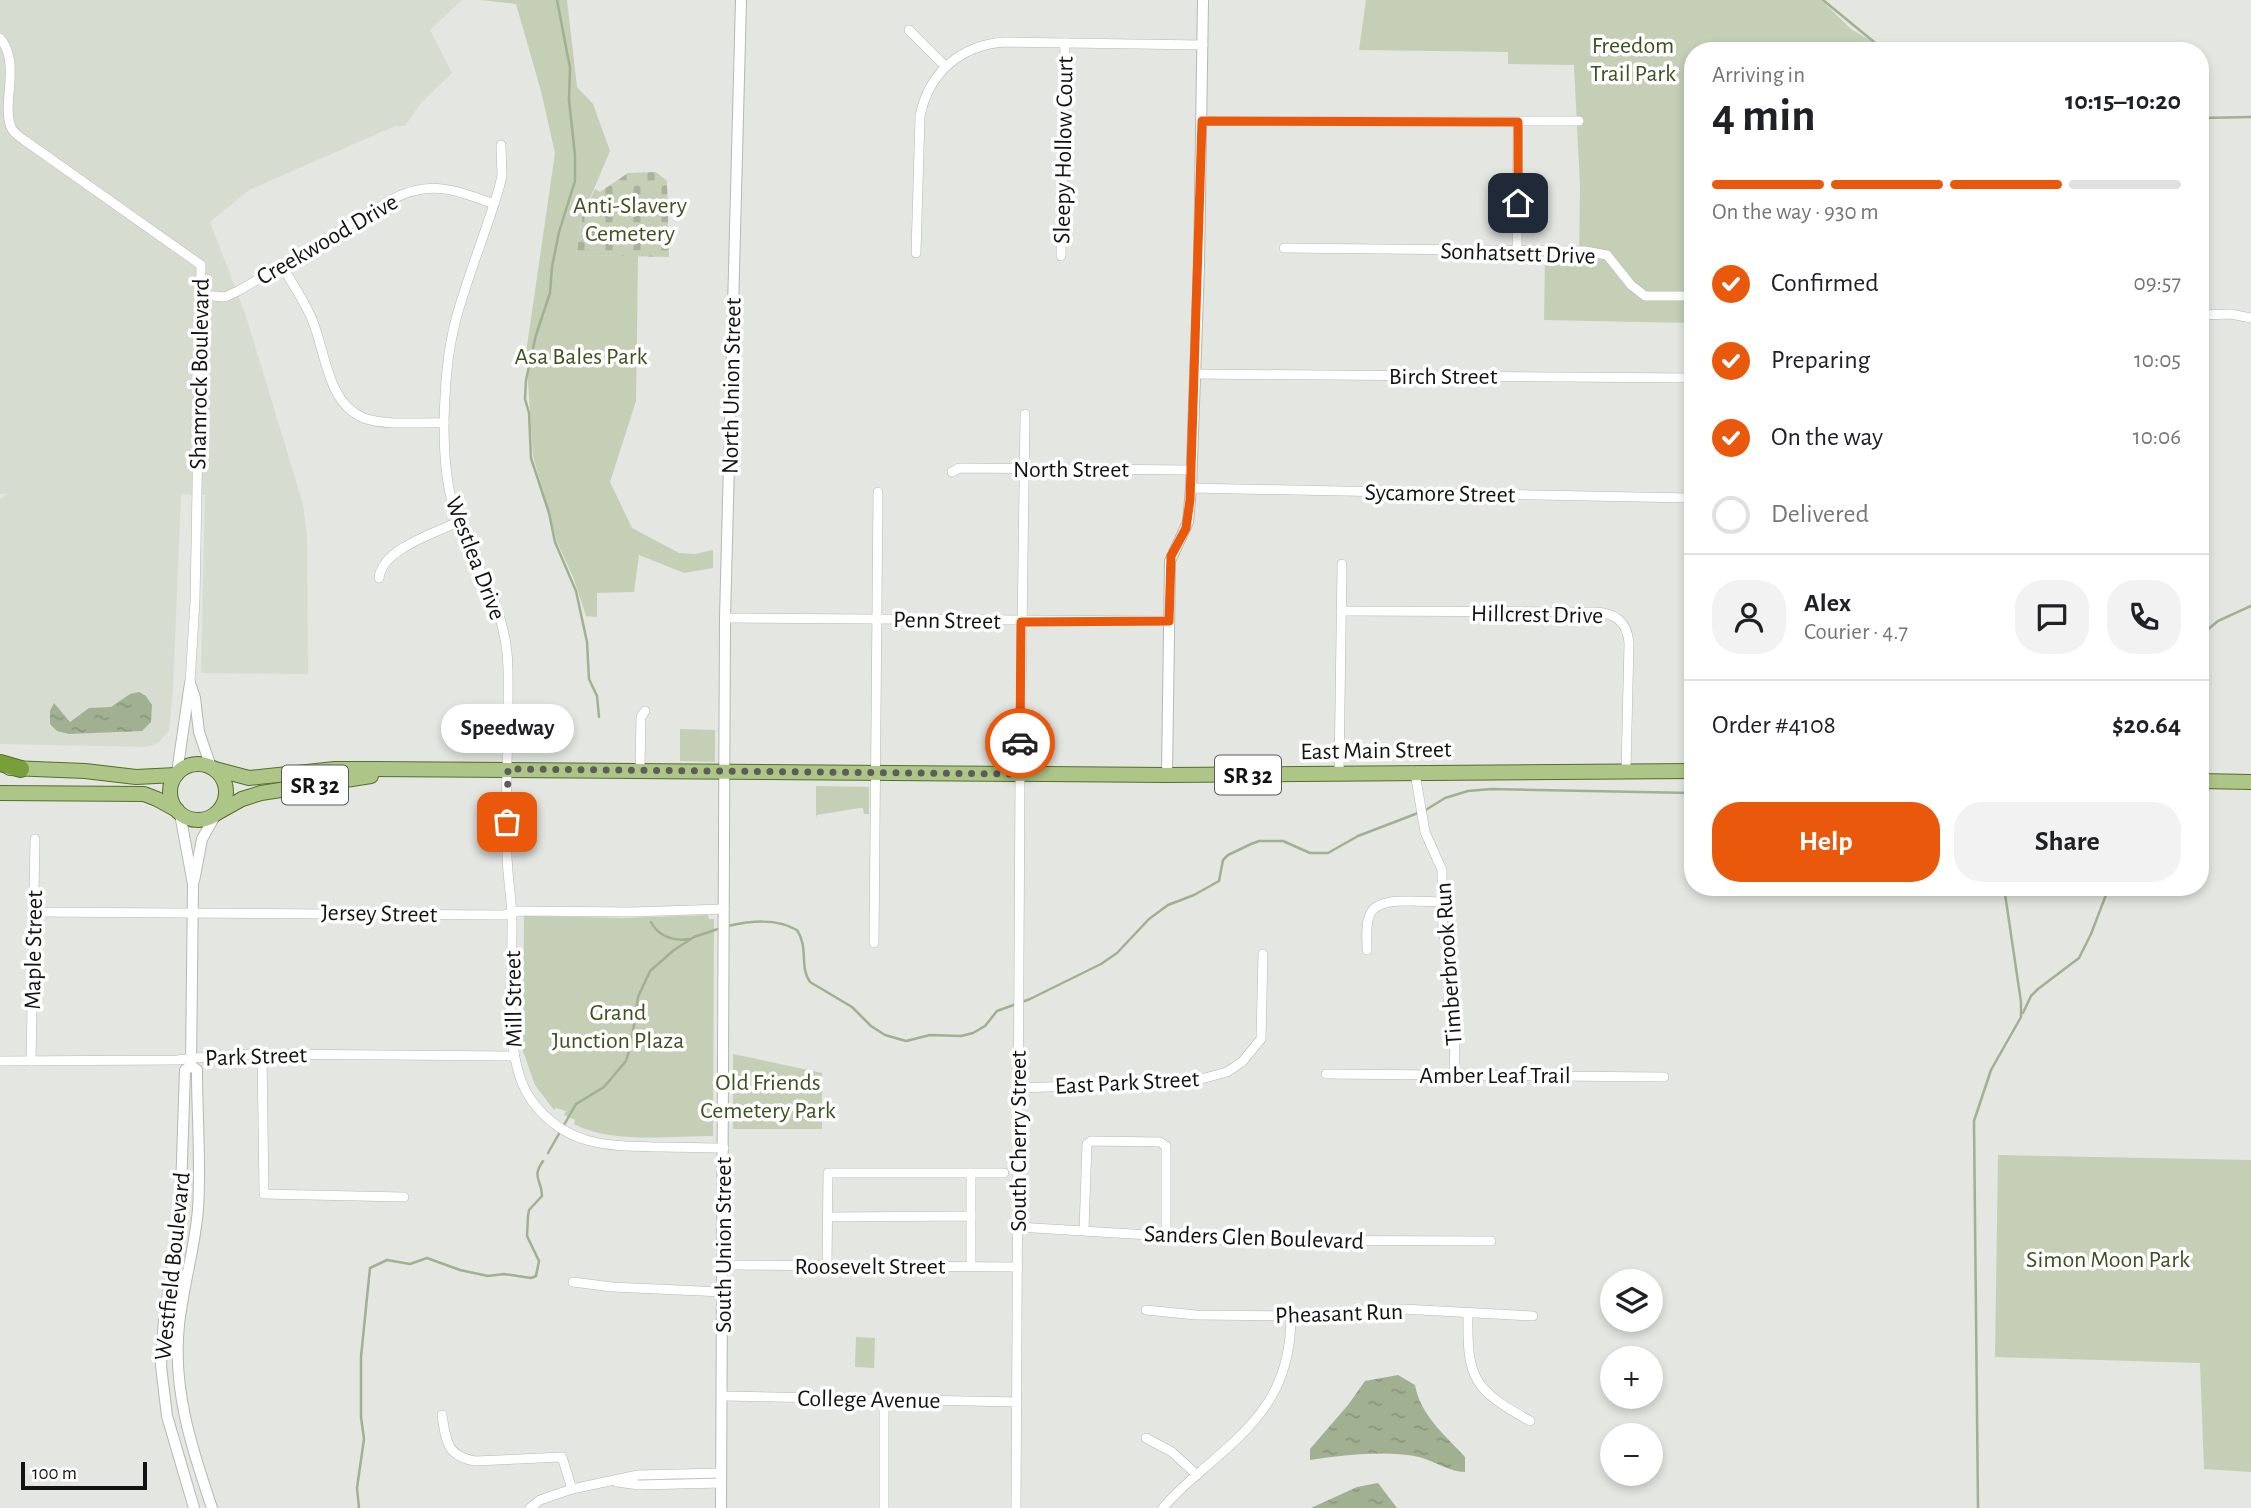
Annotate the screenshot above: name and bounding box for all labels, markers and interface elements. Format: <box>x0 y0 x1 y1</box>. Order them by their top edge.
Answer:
park label: Freedom Trail Park <box>1590 34 1676 86</box>
street label: Sleepy Hollow Court <box>1050 56 1078 244</box>
text: Arriving in <box>1712 64 1805 87</box>
text: 10:15–10:20 <box>2065 88 2181 114</box>
text: 4 min <box>1712 93 1816 139</box>
pin <box>1488 173 1548 233</box>
icon: home <box>1499 184 1537 222</box>
street label: Creekwood Drive <box>253 190 402 290</box>
park label: Anti-Slavery Cemetery <box>573 194 687 246</box>
text: On the way · 930 m <box>1712 201 1879 224</box>
street label: Sonhatsett Drive <box>1440 239 1596 269</box>
icon: check <box>1712 265 1750 303</box>
text: Confirmed <box>1771 270 1879 296</box>
text: 09:57 <box>2134 272 2181 295</box>
street label: Shamrock Boulevard <box>186 278 214 470</box>
street label: North Union Street <box>718 297 746 474</box>
icon: check <box>1712 342 1750 380</box>
park label: Asa Bales Park <box>514 345 648 369</box>
text: Preparing <box>1771 347 1870 373</box>
text: 10:05 <box>2134 349 2181 372</box>
street label: Birch Street <box>1389 365 1498 389</box>
icon: check <box>1712 419 1750 457</box>
text: On the way <box>1771 424 1883 450</box>
text: 10:06 <box>2133 426 2181 449</box>
street label: North Street <box>1013 458 1129 482</box>
street label: Sycamore Street <box>1364 481 1516 507</box>
street label: Westlea Drive <box>441 493 510 623</box>
text: Delivered <box>1771 501 1869 527</box>
button: person <box>1712 580 1786 654</box>
button: chat <box>2015 580 2089 654</box>
button: phone <box>2107 580 2181 654</box>
text: Alex <box>1804 590 1851 616</box>
street label: Hillcrest Drive <box>1471 602 1603 628</box>
street label: Penn Street <box>893 608 1001 634</box>
text: Courier · 4.7 <box>1804 621 1908 644</box>
callout: Speedway <box>440 703 574 752</box>
courier <box>985 708 1055 778</box>
text: Order #4108 <box>1712 712 1836 738</box>
text: $20.64 <box>2112 712 2181 738</box>
text: Speedway <box>460 717 555 740</box>
icon: car <box>1001 724 1039 762</box>
street label: East Main Street <box>1300 738 1452 764</box>
road number: SR 32 <box>1215 755 1281 794</box>
road number: SR 32 <box>282 765 348 804</box>
pin <box>477 792 537 852</box>
button: Help <box>1712 802 1940 882</box>
button: Share <box>1954 802 2181 882</box>
icon: bag <box>488 803 526 841</box>
street label: Timberbrook Run <box>1431 882 1467 1046</box>
street label: Maple Street <box>21 890 47 1010</box>
street label: Jersey Street <box>321 901 438 927</box>
street label: Mill Street <box>501 950 527 1048</box>
park label: Grand Junction Plaza <box>552 1001 684 1053</box>
street label: Park Street <box>205 1043 308 1071</box>
street label: South Cherry Street <box>1007 1050 1031 1232</box>
street label: Amber Leaf Trail <box>1419 1064 1571 1088</box>
street label: East Park Street <box>1054 1067 1200 1099</box>
park label: Old Friends Cemetery Park <box>700 1071 836 1123</box>
street label: South Union Street <box>712 1157 736 1333</box>
street label: Westfield Boulevard <box>151 1171 195 1361</box>
street label: Sanders Glen Boulevard <box>1144 1222 1364 1254</box>
park label: Simon Moon Park <box>2026 1248 2190 1272</box>
street label: Roosevelt Street <box>795 1255 946 1279</box>
map controls <box>1600 1269 1663 1486</box>
button: layers <box>1600 1269 1663 1332</box>
street label: Pheasant Run <box>1275 1300 1403 1328</box>
button: + <box>1600 1346 1663 1409</box>
street label: College Avenue <box>797 1387 941 1413</box>
button: − <box>1600 1423 1663 1486</box>
scale bar <box>21 1459 147 1491</box>
text: 100 m <box>32 1464 77 1483</box>

